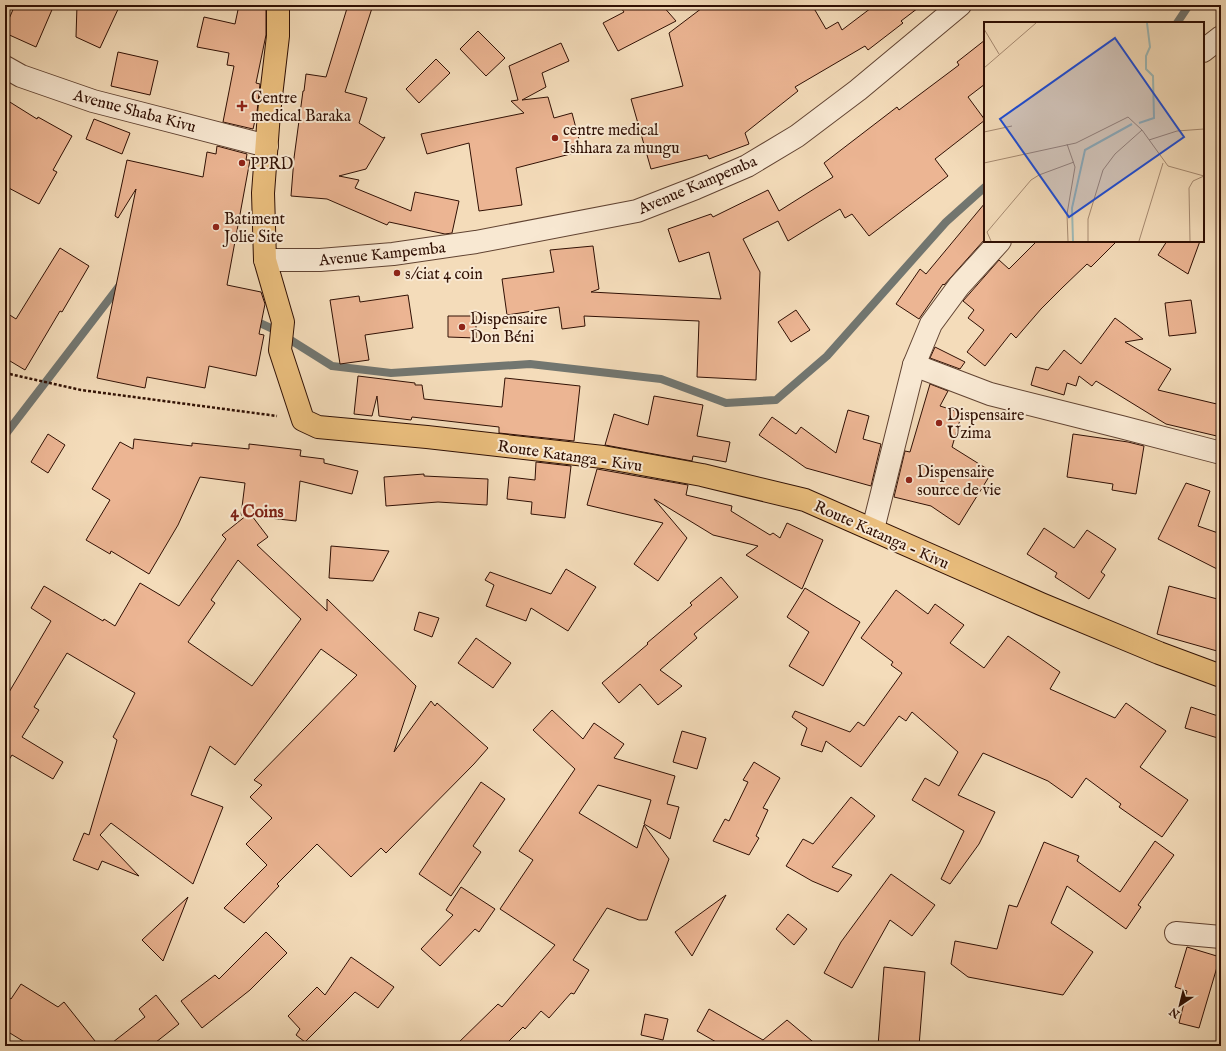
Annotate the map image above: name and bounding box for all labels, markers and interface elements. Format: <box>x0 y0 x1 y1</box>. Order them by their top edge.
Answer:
inset map <box>984 22 1204 242</box>
street label: Avenue Shaba Kivu <box>70 86 198 138</box>
place label: Centre medical Baraka <box>251 89 351 127</box>
marker: Centre medical Baraka <box>236 100 248 112</box>
place label: centre medical Ishhara za mungu <box>563 121 680 159</box>
marker: centre medical Ishhara za mungu <box>550 133 560 143</box>
street label: Avenue Kampemba <box>634 152 760 220</box>
place label: PPRD <box>250 155 294 175</box>
marker: PPRD <box>237 158 247 168</box>
place label: Batiment Jolie Site <box>222 210 285 248</box>
marker: Batiment Jolie Site <box>211 222 221 232</box>
street label: Avenue Kampemba <box>317 238 446 272</box>
place label: s/ciat 4 coin <box>405 265 483 285</box>
marker: s/ciat 4 coin <box>392 268 402 278</box>
place label: Dispensaire Don Béni <box>470 310 547 348</box>
marker: Dispensaire Don Béni <box>457 322 467 332</box>
place label: Dispensaire Uzima <box>947 406 1024 444</box>
marker: Dispensaire Uzima <box>934 418 944 428</box>
street label: Route Katanga - Kivu <box>496 437 643 477</box>
place label: Dispensaire source de vie <box>917 463 1001 501</box>
marker: Dispensaire source de vie <box>904 475 914 485</box>
street label: Route Katanga - Kivu <box>810 497 952 575</box>
district label: 4 Coins <box>231 502 283 523</box>
north arrow <box>1160 985 1200 1025</box>
text: N <box>1167 1004 1184 1021</box>

